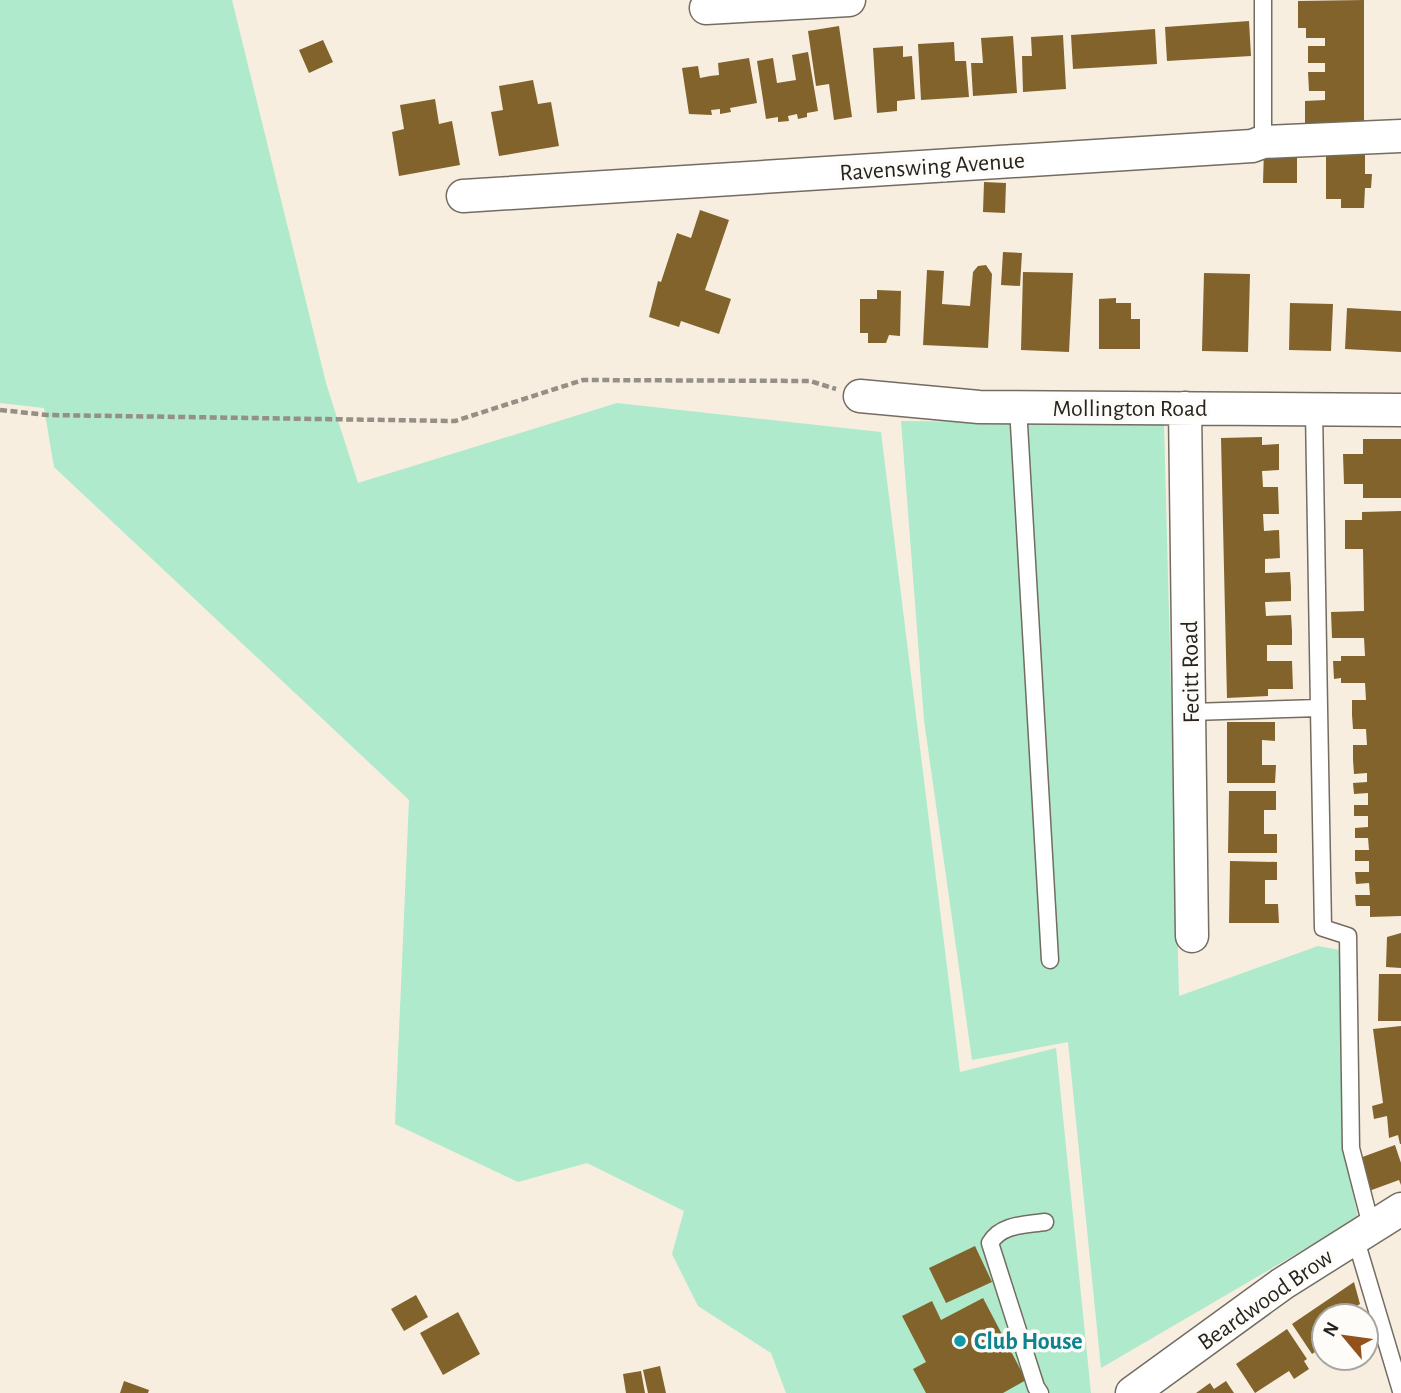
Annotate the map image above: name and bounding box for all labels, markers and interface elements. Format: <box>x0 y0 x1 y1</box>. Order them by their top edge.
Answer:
street label: Ravenswing Avenue <box>839 149 1026 185</box>
street label: Mollington Road <box>1053 397 1207 421</box>
street label: Fecitt Road <box>1178 620 1204 724</box>
street label: Beardwood Brow <box>1194 1245 1337 1355</box>
north arrow <box>1310 1302 1380 1372</box>
text: N <box>1320 1319 1343 1340</box>
place label: Club House <box>974 1330 1083 1354</box>
marker: Club House <box>952 1333 968 1349</box>

